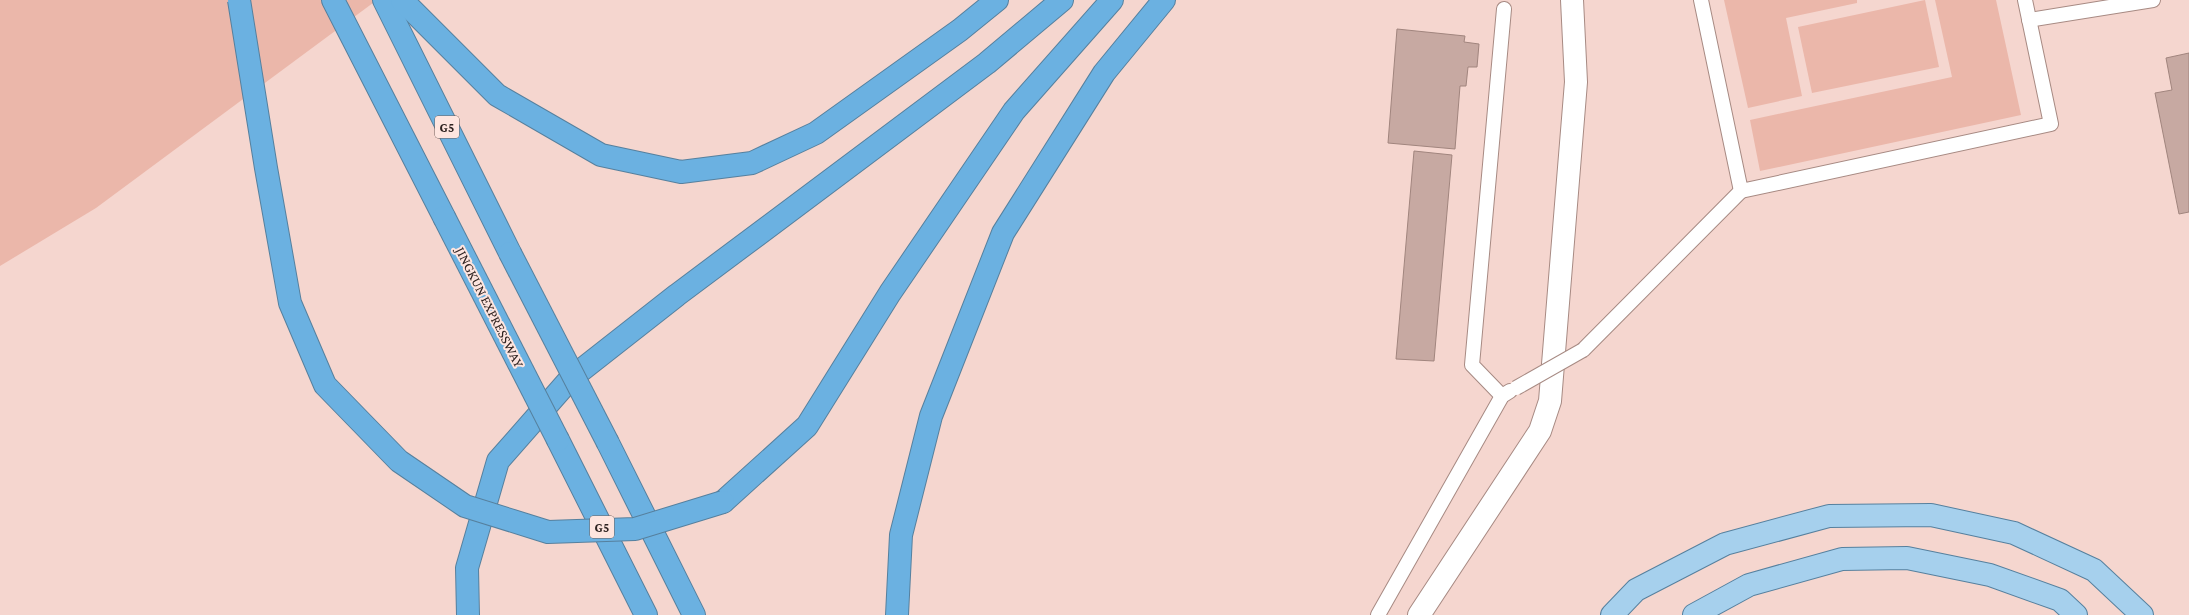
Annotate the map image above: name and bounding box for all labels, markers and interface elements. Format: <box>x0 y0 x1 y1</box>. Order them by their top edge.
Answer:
road number: G5 <box>435 116 459 138</box>
street label: JINGKUN EXPRESSWAY <box>452 242 528 371</box>
road number: G5 <box>590 516 614 538</box>

